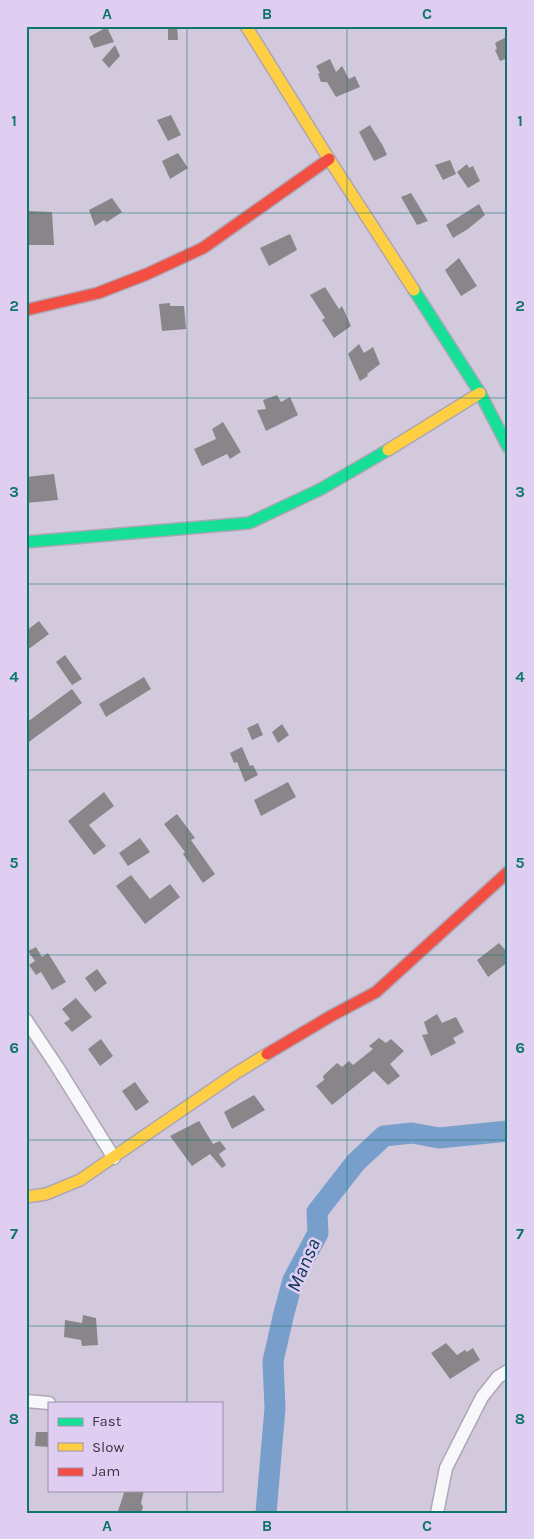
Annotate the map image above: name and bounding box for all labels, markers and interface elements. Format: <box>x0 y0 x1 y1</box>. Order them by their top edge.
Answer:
text: A <box>102 4 112 23</box>
text: B <box>262 4 272 23</box>
text: C <box>422 4 432 23</box>
text: 1 <box>11 111 17 130</box>
text: 1 <box>517 111 523 130</box>
text: 2 <box>9 296 19 315</box>
text: 2 <box>515 296 525 315</box>
text: 3 <box>9 482 19 501</box>
text: 3 <box>515 482 525 501</box>
text: 4 <box>9 667 19 686</box>
text: 4 <box>515 667 525 686</box>
text: 5 <box>9 853 19 872</box>
text: 5 <box>515 853 525 872</box>
text: 6 <box>9 1038 19 1057</box>
text: 6 <box>515 1038 525 1057</box>
text: 7 <box>10 1224 18 1243</box>
text: 7 <box>516 1224 524 1243</box>
water label: Mansa <box>282 1235 325 1295</box>
legend <box>48 1402 222 1492</box>
text: 8 <box>9 1409 19 1428</box>
text: 8 <box>515 1409 525 1428</box>
text: Fast <box>92 1412 122 1430</box>
text: Slow <box>92 1438 124 1456</box>
text: Jam <box>92 1462 120 1480</box>
text: A <box>102 1516 112 1535</box>
text: B <box>262 1516 272 1535</box>
text: C <box>422 1516 432 1535</box>

